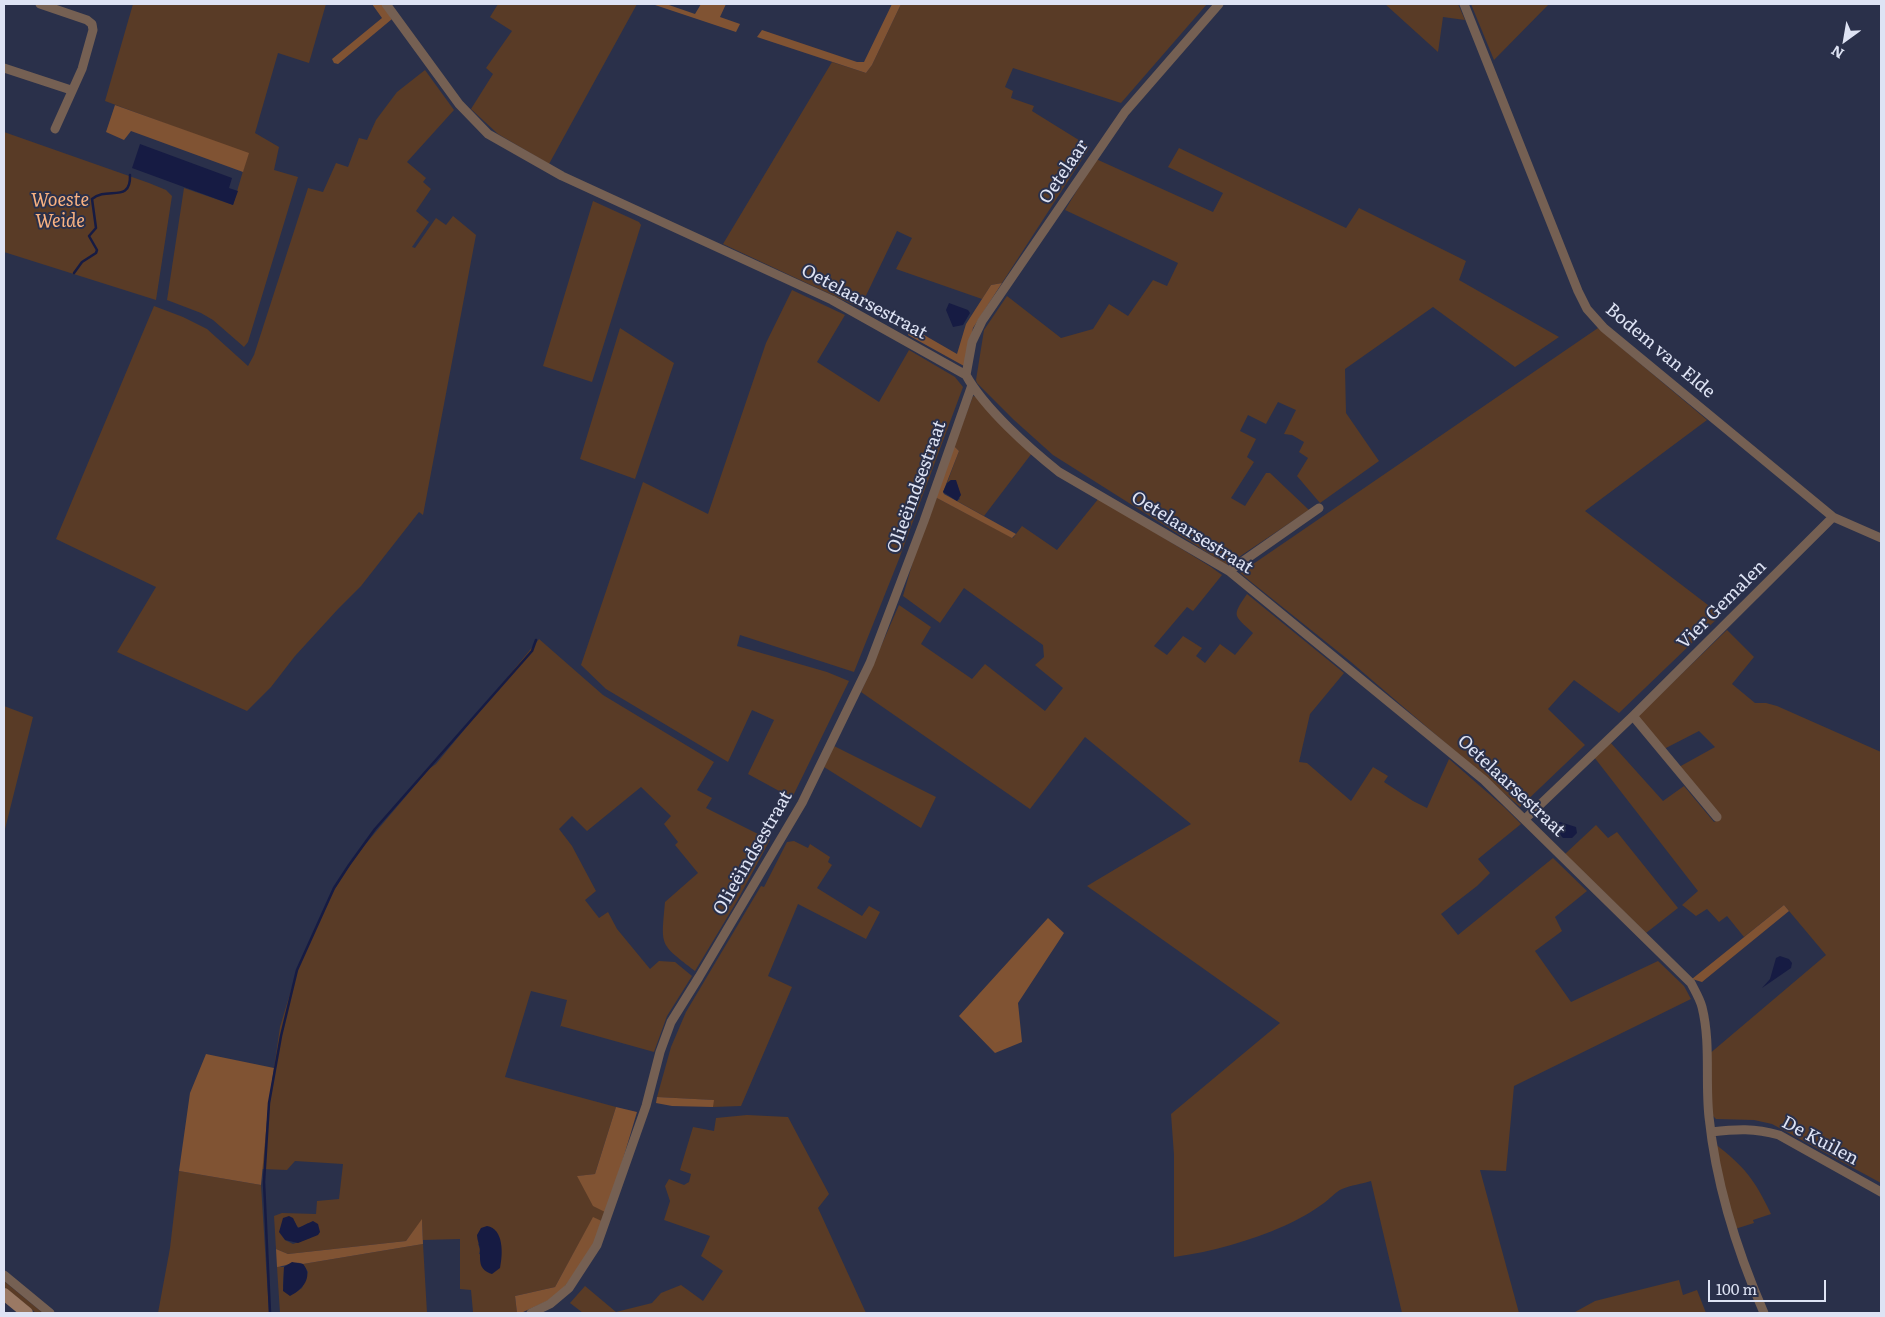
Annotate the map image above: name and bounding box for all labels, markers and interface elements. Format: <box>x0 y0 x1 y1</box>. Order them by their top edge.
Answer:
north arrow <box>1820 15 1870 65</box>
text: N <box>1827 41 1847 64</box>
street label: Oetelaar <box>1035 136 1093 208</box>
park label: Woeste Weide <box>31 190 89 232</box>
street label: Oetelaarsestraat <box>797 260 931 344</box>
street label: Bodem van Elde <box>1601 299 1719 403</box>
street label: Olieëindsestraat <box>883 418 951 556</box>
street label: Oetelaarsestraat <box>1127 487 1257 579</box>
street label: Vier Gemalen <box>1673 556 1771 654</box>
street label: Oetelaarsestraat <box>1453 731 1569 841</box>
street label: Olieëindsestraat <box>709 787 797 919</box>
street label: De Kuilen <box>1778 1112 1862 1170</box>
scale bar <box>1710 1270 1828 1302</box>
text: 100 m <box>1716 1277 1757 1300</box>

